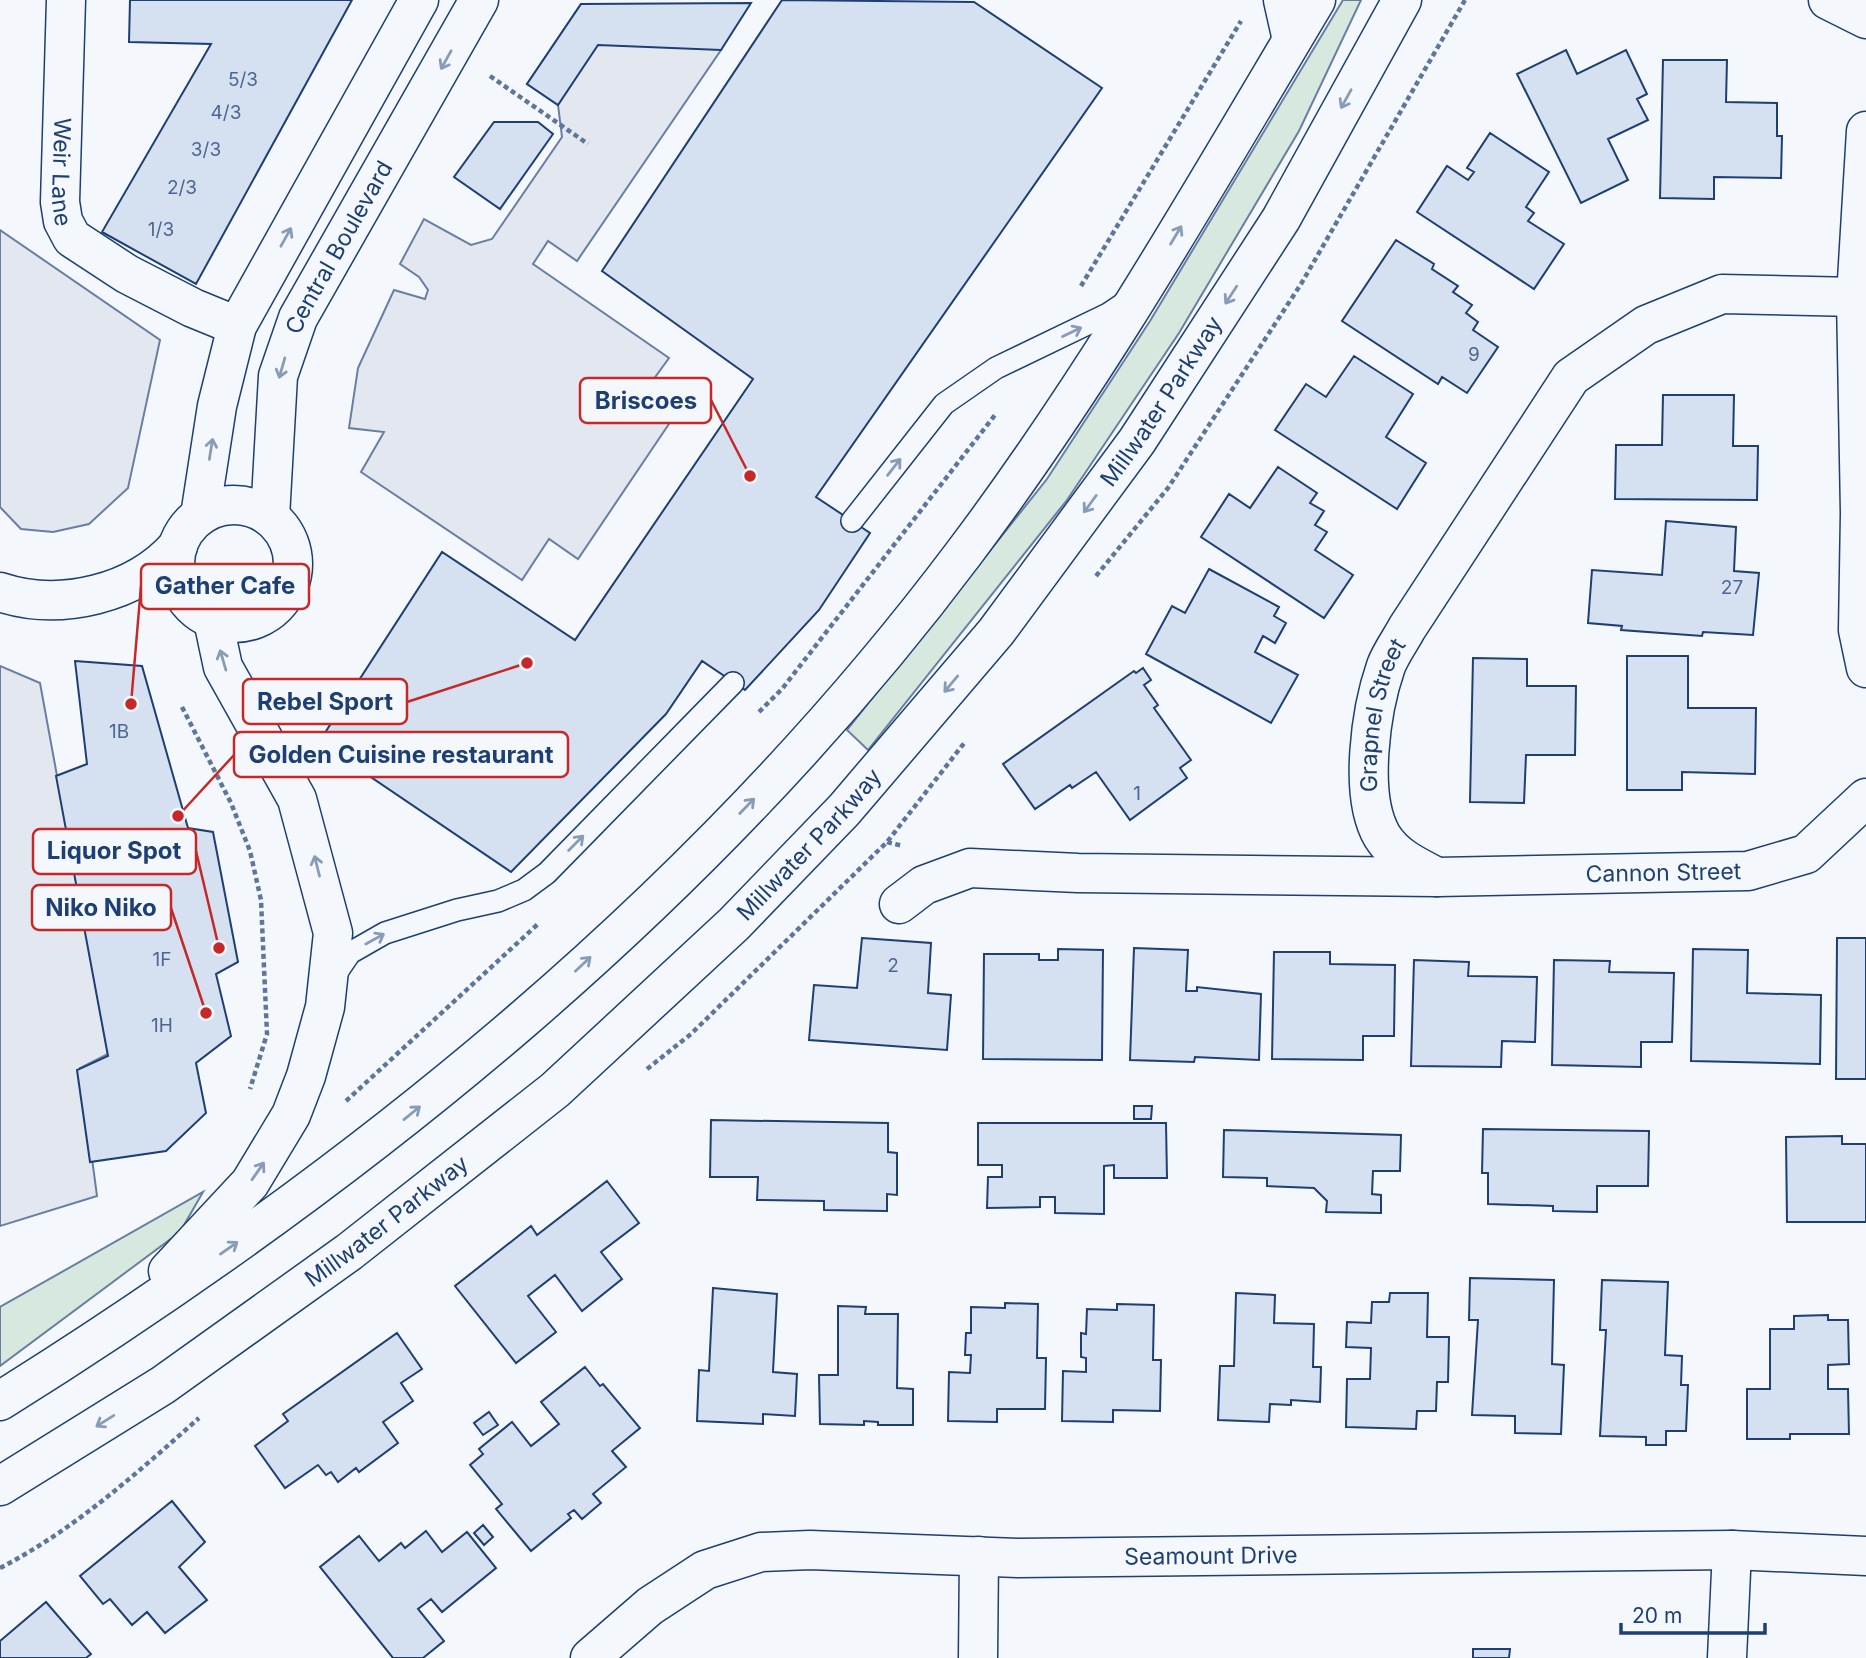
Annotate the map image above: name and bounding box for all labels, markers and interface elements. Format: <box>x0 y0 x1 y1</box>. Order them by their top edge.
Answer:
one-way arrow <box>439 49 453 69</box>
house number: 5/3 <box>228 68 258 91</box>
one-way arrow <box>1339 88 1352 109</box>
house number: 4/3 <box>211 101 241 124</box>
street label: Weir Lane <box>46 117 78 228</box>
house number: 3/3 <box>191 138 221 161</box>
street label: Central Boulevard <box>280 156 398 337</box>
house number: 2/3 <box>167 176 197 199</box>
house number: 1/3 <box>148 218 174 241</box>
one-way arrow <box>1169 226 1183 246</box>
one-way arrow <box>279 227 293 247</box>
one-way arrow <box>1224 285 1238 305</box>
street label: Millwater Parkway <box>1094 311 1228 492</box>
one-way arrow <box>1061 325 1082 339</box>
house number: 9 <box>1468 343 1480 366</box>
one-way arrow <box>274 356 287 378</box>
callout: Briscoes <box>580 378 711 423</box>
text: Briscoes <box>595 386 697 415</box>
one-way arrow <box>204 438 217 461</box>
one-way arrow <box>887 459 902 477</box>
one-way arrow <box>1083 494 1098 513</box>
callout: Gather Cafe <box>141 564 309 609</box>
text: Gather Cafe <box>155 571 295 600</box>
house number: 27 <box>1721 576 1743 599</box>
street label: Grapnel Street <box>1355 633 1412 793</box>
one-way arrow <box>215 650 228 672</box>
one-way arrow <box>944 675 959 693</box>
callout: Rebel Sport <box>243 679 407 724</box>
text: Rebel Sport <box>257 687 393 716</box>
house number: 1B <box>109 720 129 743</box>
callout: Golden Cuisine restaurant <box>234 732 568 777</box>
text: Golden Cuisine restaurant <box>248 740 554 769</box>
street label: Millwater Parkway <box>731 763 887 927</box>
house number: 1 <box>1133 782 1141 805</box>
one-way arrow <box>739 798 756 815</box>
callout: Liquor Spot <box>33 829 196 874</box>
one-way arrow <box>568 835 585 852</box>
text: Liquor Spot <box>47 836 182 865</box>
one-way arrow <box>310 855 323 878</box>
street label: Cannon Street <box>1585 857 1742 888</box>
callout: Niko Niko <box>32 885 171 930</box>
text: Niko Niko <box>45 893 157 922</box>
one-way arrow <box>365 932 385 946</box>
house number: 1F <box>153 948 171 971</box>
house number: 2 <box>887 954 899 977</box>
one-way arrow <box>574 955 591 972</box>
house number: 1H <box>151 1014 173 1037</box>
one-way arrow <box>402 1105 420 1121</box>
street label: Millwater Parkway <box>300 1149 474 1293</box>
one-way arrow <box>251 1162 265 1181</box>
one-way arrow <box>219 1241 238 1255</box>
one-way arrow <box>95 1415 115 1429</box>
street label: Seamount Drive <box>1124 1541 1298 1571</box>
scale bar <box>1621 1592 1764 1636</box>
text: 20 m <box>1632 1603 1682 1628</box>

